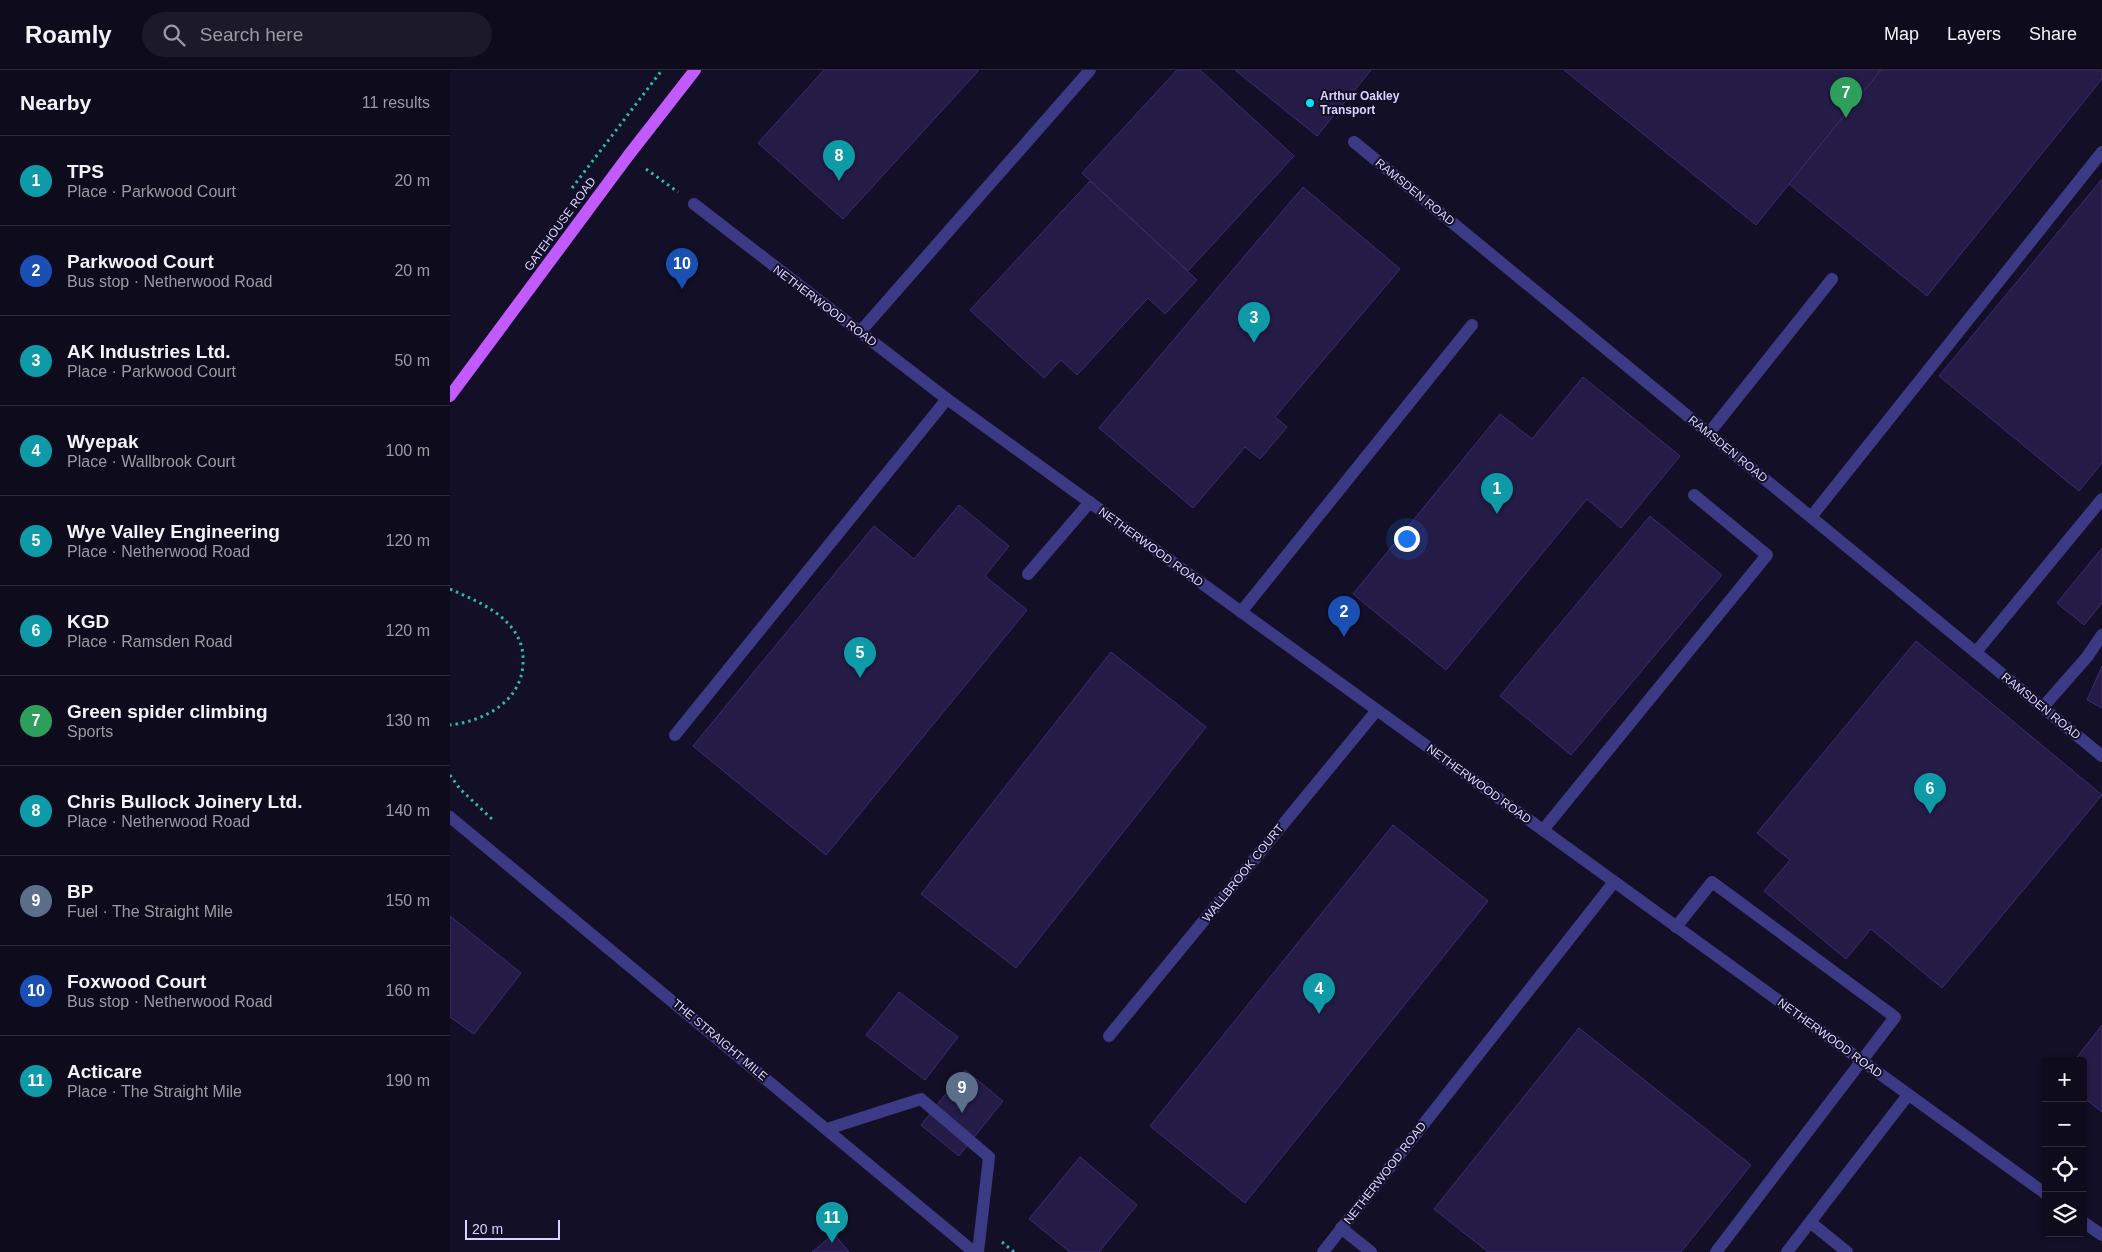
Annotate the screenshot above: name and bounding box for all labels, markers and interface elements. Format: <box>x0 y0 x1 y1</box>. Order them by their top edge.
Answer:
search box <box>142 12 492 57</box>
text: Roamly <box>25 21 112 48</box>
icon: search <box>160 21 188 49</box>
text: Search here <box>200 24 303 45</box>
text: Map <box>1884 24 1919 44</box>
text: Layers <box>1947 24 2001 44</box>
text: Share <box>2029 24 2077 44</box>
pin: 7 <box>1830 77 1862 118</box>
place label: Arthur Oakley Transport <box>1320 89 1400 117</box>
text: Nearby <box>20 91 91 114</box>
text: 11 results <box>362 94 430 111</box>
marker: Arthur Oakley Transport <box>1304 97 1316 109</box>
pin: 8 <box>823 140 855 181</box>
street label: RAMSDEN ROAD <box>1373 156 1458 228</box>
text: TPS <box>67 161 104 182</box>
text: 1 <box>32 172 40 189</box>
text: 20 m <box>394 172 430 189</box>
street label: GATEHOUSE ROAD <box>521 174 599 274</box>
text: Place · Parkwood Court <box>67 183 236 200</box>
pin: 10 <box>666 248 698 289</box>
text: Parkwood Court <box>67 251 214 272</box>
text: 2 <box>32 262 40 279</box>
text: 20 m <box>394 262 430 279</box>
street label: NETHERWOOD ROAD <box>771 263 880 350</box>
text: Bus stop · Netherwood Road <box>67 273 272 290</box>
pin: 3 <box>1238 302 1270 343</box>
text: AK Industries Ltd. <box>67 341 231 362</box>
text: 3 <box>32 352 40 369</box>
text: 50 m <box>394 352 430 369</box>
text: Place · Parkwood Court <box>67 363 236 380</box>
street label: RAMSDEN ROAD <box>1686 413 1771 485</box>
text: Wyepak <box>67 431 138 452</box>
text: 4 <box>32 442 40 459</box>
text: 100 m <box>386 442 430 459</box>
text: Place · Wallbrook Court <box>67 453 235 470</box>
pin: 1 <box>1481 473 1513 514</box>
street label: NETHERWOOD ROAD <box>1096 504 1206 590</box>
text: Wye Valley Engineering <box>67 521 280 542</box>
your location <box>1394 526 1420 552</box>
text: 5 <box>32 532 40 549</box>
text: 120 m <box>386 532 430 549</box>
text: Place · Netherwood Road <box>67 543 250 560</box>
pin: 2 <box>1328 596 1360 637</box>
text: KGD <box>67 611 109 632</box>
text: 6 <box>32 622 40 639</box>
text: 120 m <box>386 622 430 639</box>
text: Place · Ramsden Road <box>67 633 232 650</box>
pin: 5 <box>844 637 876 678</box>
street label: RAMSDEN ROAD <box>1999 670 2084 742</box>
text: Green spider climbing <box>67 701 268 722</box>
text: 7 <box>32 712 40 729</box>
text: 130 m <box>386 712 430 729</box>
text: Sports <box>67 723 113 740</box>
street label: NETHERWOOD ROAD <box>1424 741 1534 827</box>
pin: 6 <box>1914 773 1946 814</box>
text: Chris Bullock Joinery Ltd. <box>67 791 302 812</box>
text: 8 <box>32 802 40 819</box>
text: 140 m <box>386 802 430 819</box>
text: Place · Netherwood Road <box>67 813 250 830</box>
street label: WALLBROOK COURT <box>1199 821 1287 925</box>
text: BP <box>67 881 93 902</box>
text: 9 <box>32 892 40 909</box>
text: 150 m <box>386 892 430 909</box>
text: Fuel · The Straight Mile <box>67 903 233 920</box>
text: Foxwood Court <box>67 971 206 992</box>
pin: 4 <box>1303 973 1335 1014</box>
text: 10 <box>27 982 45 999</box>
text: 160 m <box>386 982 430 999</box>
text: Bus stop · Netherwood Road <box>67 993 272 1010</box>
street label: NETHERWOOD ROAD <box>1775 995 1885 1081</box>
street label: THE STRAIGHT MILE <box>670 996 770 1084</box>
map controls <box>2042 1057 2087 1237</box>
button: + <box>2042 1057 2087 1102</box>
text: Acticare <box>67 1061 142 1082</box>
text: 11 <box>28 1072 44 1089</box>
text: 190 m <box>386 1072 430 1089</box>
pin: 9 <box>946 1072 978 1113</box>
text: Place · The Straight Mile <box>67 1083 242 1100</box>
button: − <box>2042 1102 2087 1147</box>
street label: NETHERWOOD ROAD <box>1341 1119 1429 1227</box>
button: locate <box>2042 1147 2087 1192</box>
button: layers <box>2042 1192 2087 1237</box>
pin: 11 <box>816 1202 848 1243</box>
scale bar <box>465 1217 560 1240</box>
text: 20 m <box>472 1221 503 1237</box>

